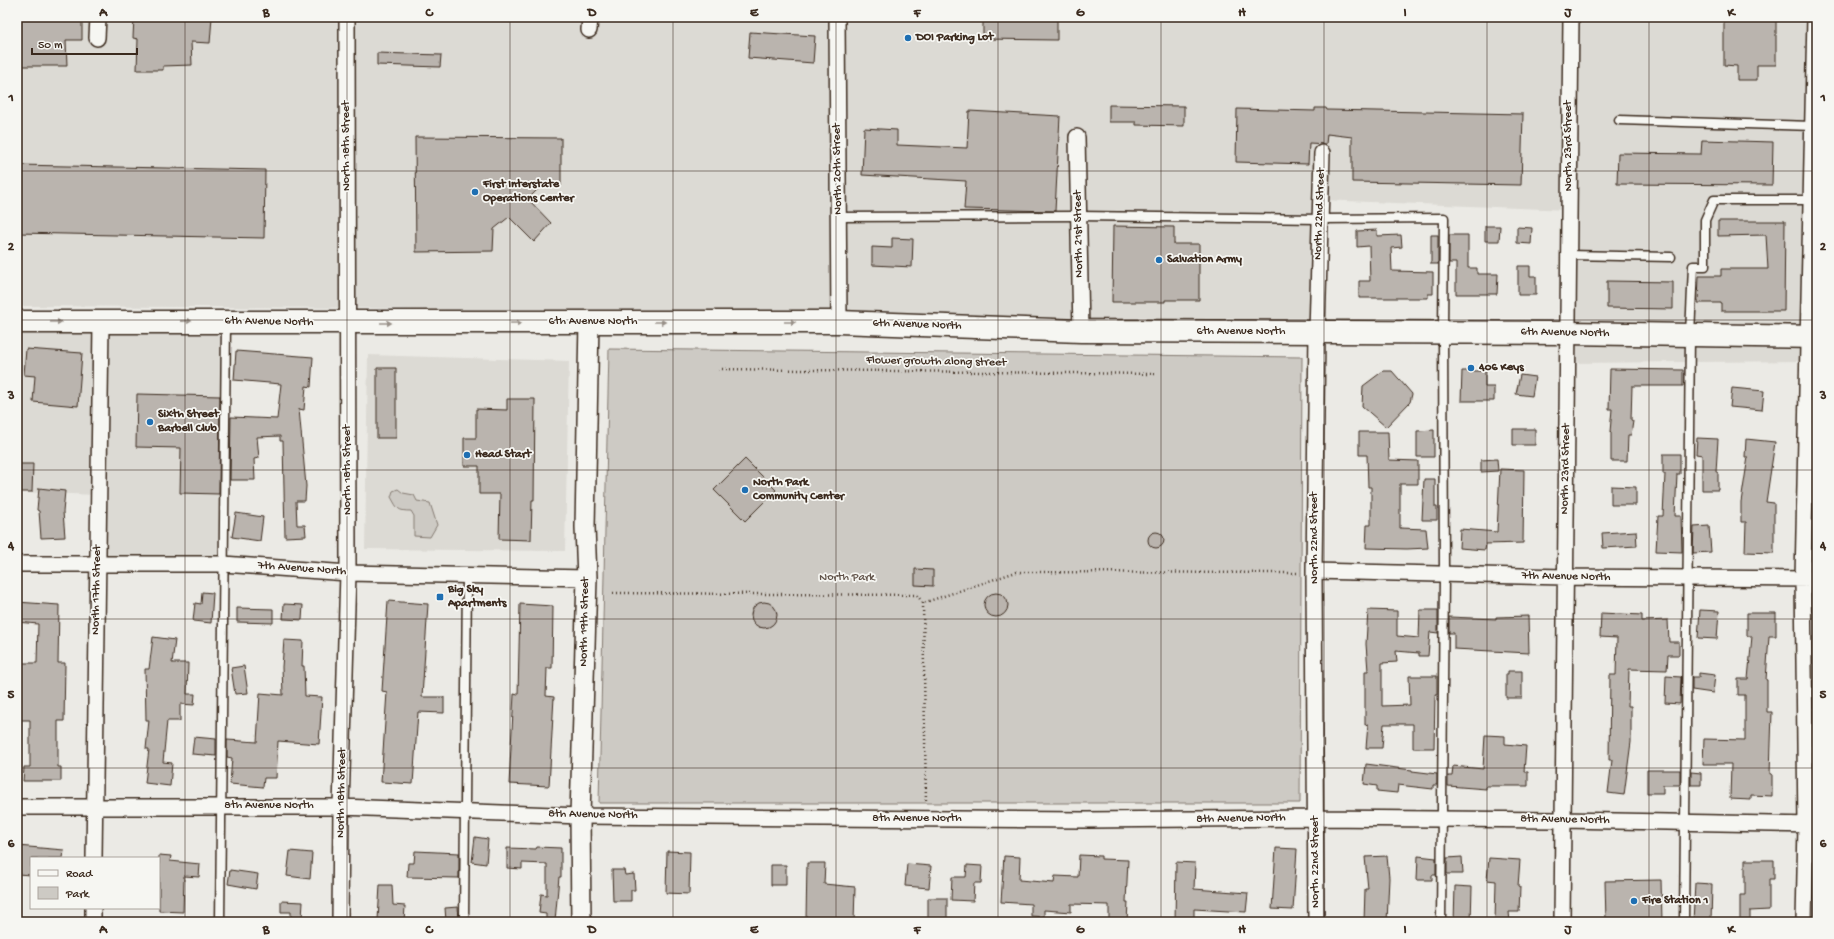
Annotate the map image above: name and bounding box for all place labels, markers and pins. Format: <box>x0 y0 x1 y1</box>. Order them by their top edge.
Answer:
place label: DOI Parking Lot <box>915 31 994 45</box>
marker: DOI Parking Lot <box>903 33 913 43</box>
place label: First Interstate Operations Center <box>482 178 575 206</box>
marker: First Interstate Operations Center <box>470 187 480 197</box>
place label: Salvation Army <box>1167 253 1242 267</box>
marker: Salvation Army <box>1154 255 1164 265</box>
place label: 406 Keys <box>1478 361 1524 375</box>
marker: 406 Keys <box>1466 363 1476 373</box>
place label: Sixth Street Barbell Club <box>157 408 220 436</box>
marker: Sixth Street Barbell Club <box>145 417 155 427</box>
place label: Head Start <box>475 448 532 462</box>
marker: Head Start <box>462 450 472 460</box>
place label: North Park Community Center <box>752 476 846 504</box>
marker: North Park Community Center <box>740 485 750 495</box>
place label: Big Sky Apartments <box>447 583 507 611</box>
marker: Big Sky Apartments <box>435 592 445 602</box>
place label: Fire Station 1 <box>1641 894 1708 908</box>
marker: Fire Station 1 <box>1629 896 1639 906</box>

